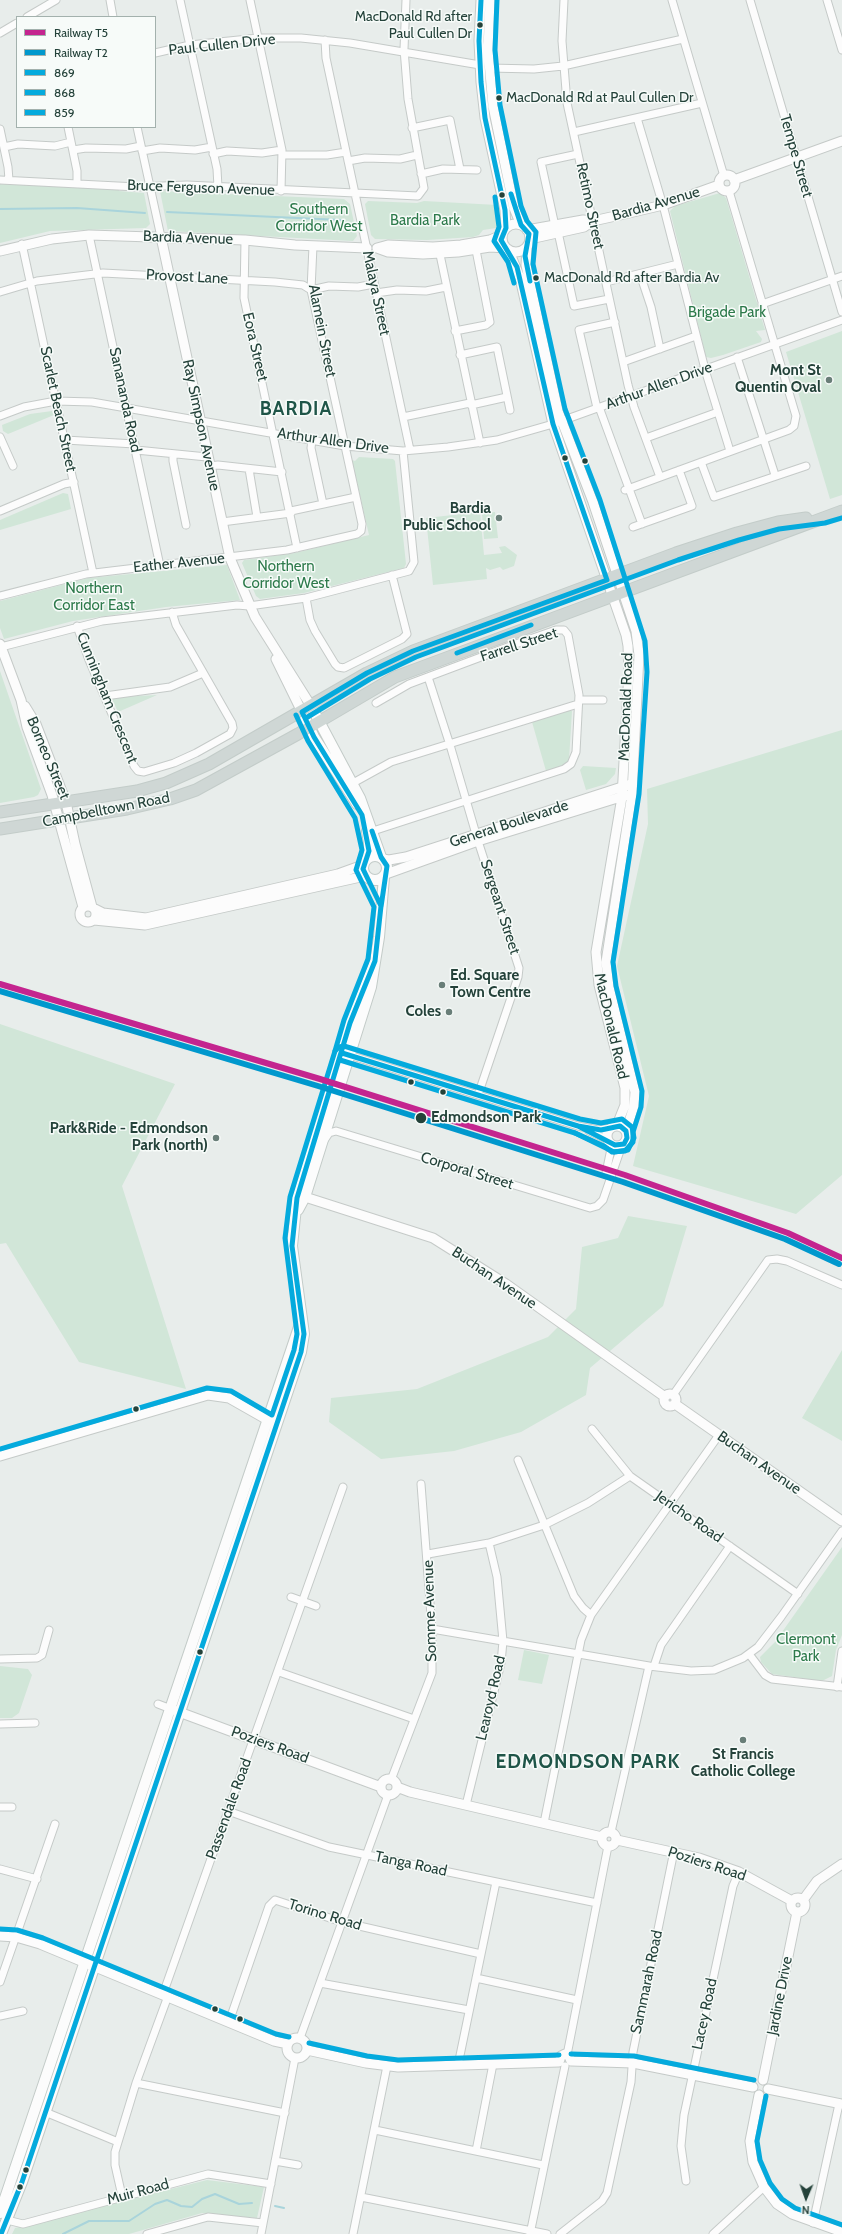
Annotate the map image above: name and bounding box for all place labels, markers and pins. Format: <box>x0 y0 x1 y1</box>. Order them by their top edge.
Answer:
place label: MacDonald Rd after Paul Cullen Dr <box>355 9 472 42</box>
marker: MacDonald Rd after Paul Cullen Dr <box>475 20 485 30</box>
place label: MacDonald Rd at Paul Cullen Dr <box>506 90 694 106</box>
marker: MacDonald Rd at Paul Cullen Dr <box>494 93 504 103</box>
unlabelled marker <box>497 190 507 200</box>
place label: MacDonald Rd after Bardia Av <box>544 270 719 286</box>
marker: MacDonald Rd after Bardia Av <box>531 273 541 283</box>
place label: Mont St Quentin Oval <box>735 362 821 397</box>
marker: Mont St Quentin Oval <box>824 375 834 385</box>
unlabelled marker <box>560 453 570 463</box>
unlabelled marker <box>580 456 590 466</box>
place label: Bardia Public School <box>403 500 491 535</box>
marker: Bardia Public School <box>494 513 504 523</box>
place label: Ed. Square Town Centre <box>450 967 531 1002</box>
marker: Ed. Square Town Centre <box>437 980 447 990</box>
place label: Coles <box>406 1003 441 1021</box>
marker: Coles <box>444 1007 454 1017</box>
unlabelled marker <box>406 1077 416 1087</box>
unlabelled marker <box>438 1087 448 1097</box>
place label: Edmondson Park <box>431 1109 541 1127</box>
marker: Edmondson Park <box>414 1111 428 1125</box>
place label: Park&Ride - Edmondson Park (north) <box>50 1120 208 1155</box>
marker: Park&Ride - Edmondson Park (north) <box>211 1133 221 1143</box>
unlabelled marker <box>131 1404 141 1414</box>
unlabelled marker <box>195 1647 205 1657</box>
marker: St Francis Catholic College <box>738 1735 748 1745</box>
place label: St Francis Catholic College <box>691 1746 795 1781</box>
unlabelled marker <box>210 2004 220 2014</box>
unlabelled marker <box>235 2014 245 2024</box>
unlabelled marker <box>21 2165 31 2175</box>
unlabelled marker <box>15 2182 25 2192</box>

